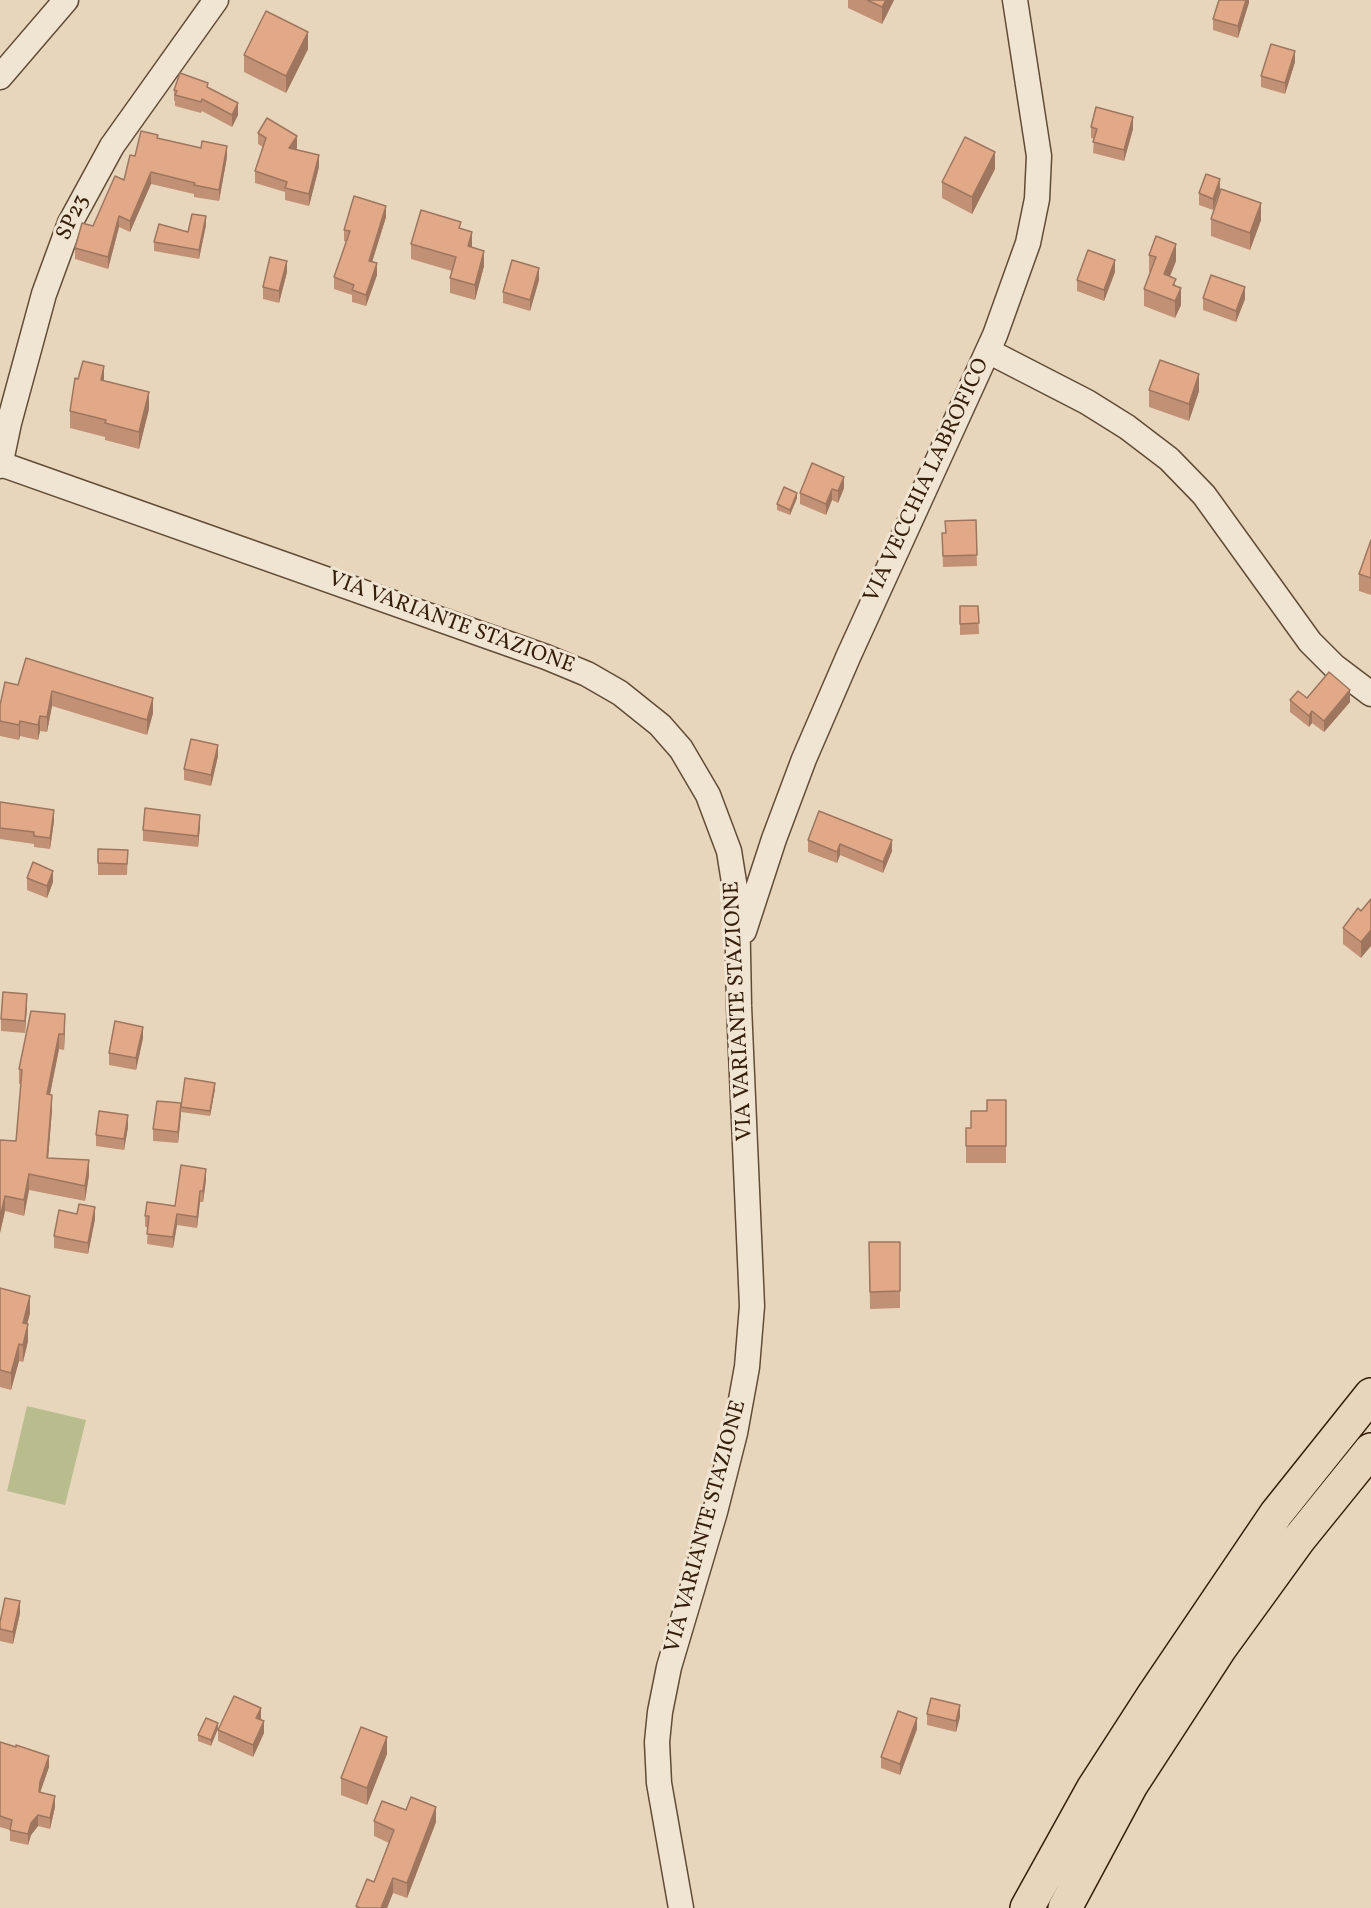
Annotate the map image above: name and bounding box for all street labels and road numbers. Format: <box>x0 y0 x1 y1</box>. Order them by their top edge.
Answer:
street label: SP23 <box>52 191 96 245</box>
street label: VIA VECCHIA LABROFICO <box>860 355 996 607</box>
street label: VIA VARIANTE STAZIONE <box>324 567 578 681</box>
street label: VIA VARIANTE STAZIONE <box>720 880 760 1142</box>
street label: VIA VARIANTE STAZIONE <box>661 1398 753 1656</box>

